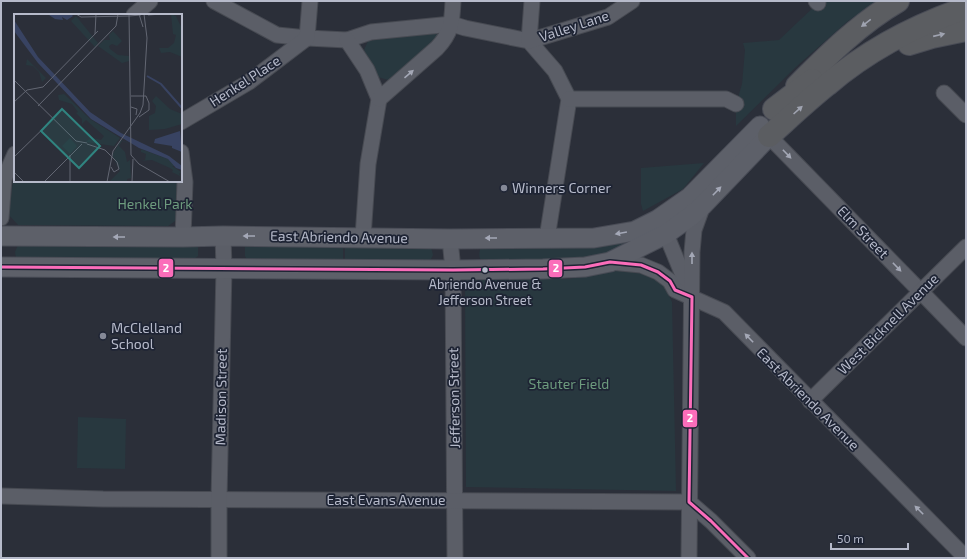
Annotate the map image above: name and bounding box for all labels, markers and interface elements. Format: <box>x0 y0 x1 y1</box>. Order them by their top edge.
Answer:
street label: Valley Lane <box>537 6 611 45</box>
inset map <box>14 14 182 182</box>
one-way arrow <box>860 19 871 27</box>
one-way arrow <box>933 32 945 38</box>
street label: Henkel Place <box>206 51 283 110</box>
one-way arrow <box>403 69 414 78</box>
one-way arrow <box>793 105 803 115</box>
one-way arrow <box>782 149 792 159</box>
place label: Winners Corner <box>512 179 612 196</box>
marker: Winners Corner <box>499 183 509 193</box>
one-way arrow <box>712 186 721 196</box>
park label: Henkel Park <box>118 195 193 212</box>
street label: Elm Street <box>834 202 893 261</box>
street label: East Abriendo Avenue <box>270 227 408 246</box>
one-way arrow <box>615 230 627 236</box>
one-way arrow <box>242 233 255 239</box>
one-way arrow <box>112 234 125 240</box>
one-way arrow <box>484 235 497 241</box>
one-way arrow <box>689 251 695 264</box>
line badge: 2 <box>158 258 174 278</box>
line badge: 2 <box>548 259 563 278</box>
text: 2 <box>163 261 169 274</box>
text: 2 <box>553 261 559 274</box>
one-way arrow <box>892 263 901 272</box>
marker: Abriendo Avenue & Jefferson Street <box>480 265 490 275</box>
street label: West Bicknell Avenue <box>834 270 942 378</box>
place label: Abriendo Avenue & Jefferson Street <box>429 276 541 308</box>
place label: McClelland School <box>111 319 182 352</box>
marker: McClelland School <box>98 331 108 341</box>
one-way arrow <box>744 333 754 343</box>
street label: East Abriendo Avenue <box>754 344 863 453</box>
street label: Jefferson Street <box>444 348 463 448</box>
street label: Madison Street <box>211 349 230 445</box>
park label: Stauter Field <box>529 375 609 392</box>
line badge: 2 <box>682 409 698 428</box>
text: 2 <box>687 411 693 424</box>
street label: East Evans Avenue <box>327 491 445 508</box>
one-way arrow <box>914 505 924 515</box>
scale bar <box>831 525 908 551</box>
text: 50 m <box>837 531 864 545</box>

